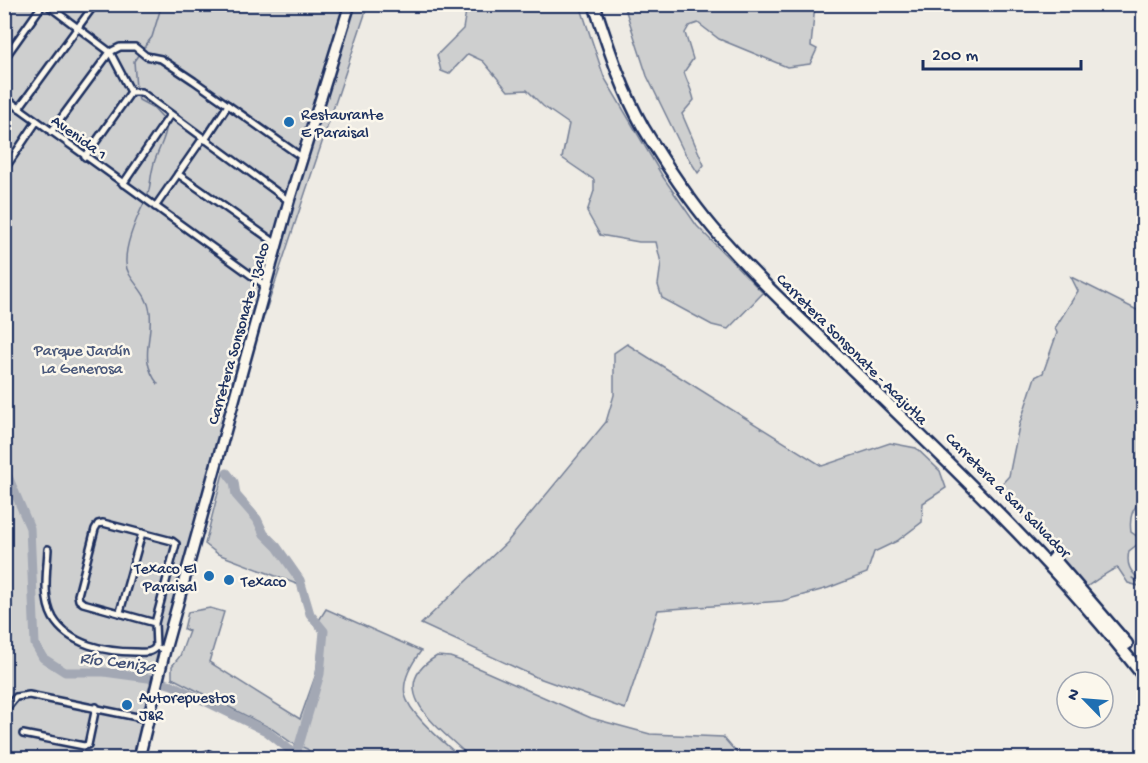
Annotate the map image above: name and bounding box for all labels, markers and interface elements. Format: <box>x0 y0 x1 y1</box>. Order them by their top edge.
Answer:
scale bar <box>923 33 1080 71</box>
text: 200 m <box>932 46 979 67</box>
place label: Restaurante E Paraisal <box>301 107 384 144</box>
street label: Avenida 1 <box>46 112 110 165</box>
marker: Restaurante E Paraisal <box>282 115 296 129</box>
street label: Carretera Sonsonate - Izalco <box>205 241 276 427</box>
street label: Carretera Sonsonate - Acajutla <box>771 271 931 431</box>
park label: Parque Jardín La Generosa <box>33 343 130 380</box>
street label: Carretera a San Salvador <box>940 430 1074 564</box>
place label: Texaco El Paraisal <box>133 561 197 598</box>
marker: Texaco El Paraisal <box>202 569 216 583</box>
marker: Texaco <box>222 573 236 587</box>
place label: Texaco <box>240 574 286 593</box>
water label: Río Ceniza <box>79 648 158 679</box>
north arrow <box>1055 670 1115 730</box>
text: N <box>1064 686 1086 704</box>
place label: Autorepuestos J&R <box>139 690 236 727</box>
marker: Autorepuestos J&R <box>120 698 134 712</box>

